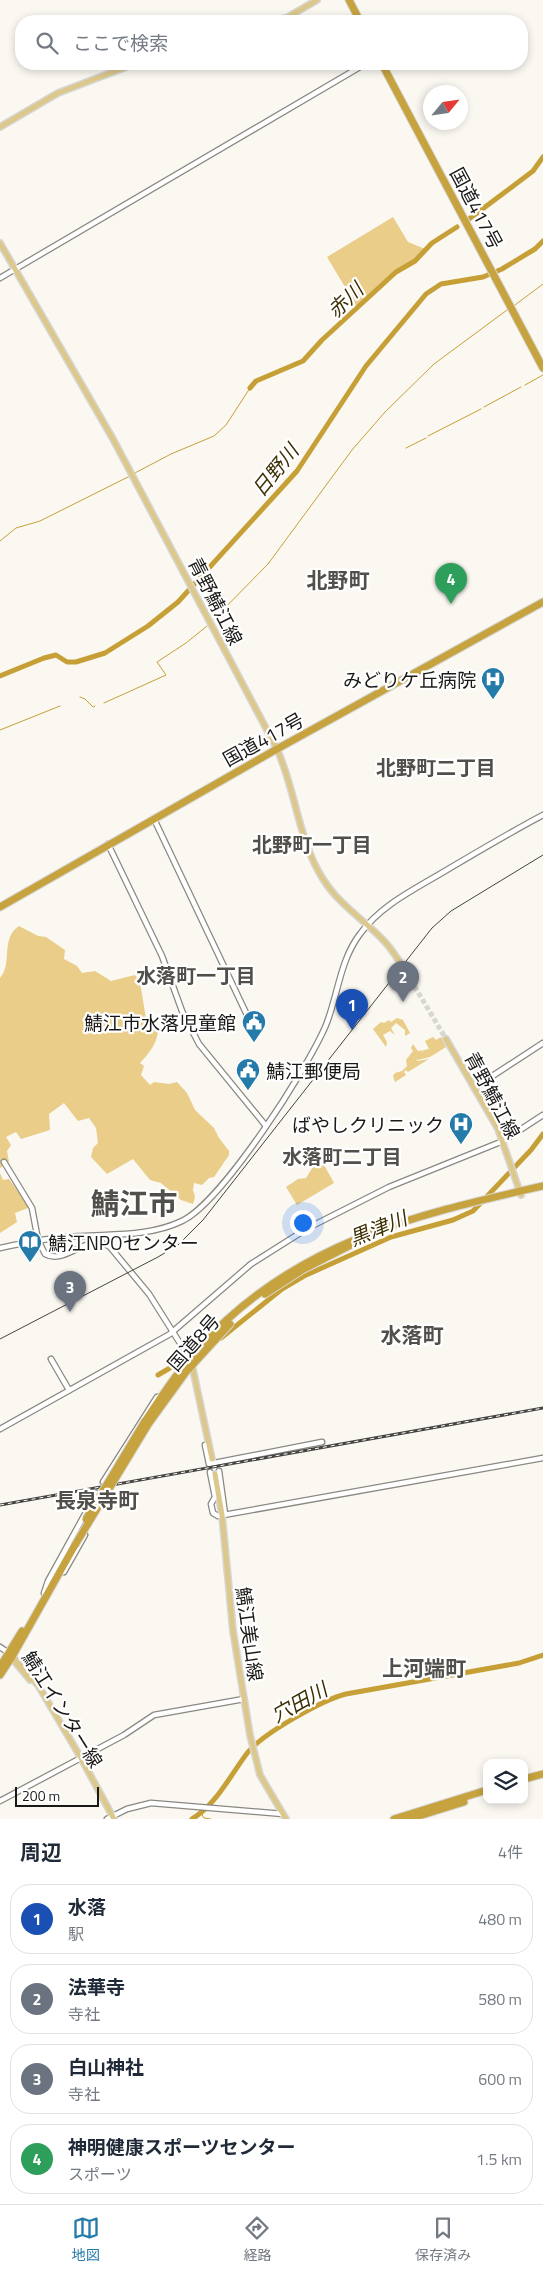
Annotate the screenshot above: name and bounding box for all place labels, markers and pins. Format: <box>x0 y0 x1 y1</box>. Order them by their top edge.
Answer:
pin: 4 <box>435 563 467 604</box>
place label: みどりケ丘病院 <box>343 665 476 694</box>
hospital icon: みどりケ丘病院 <box>480 666 506 700</box>
pin: 2 <box>387 961 419 1002</box>
pin: 1 <box>336 989 368 1030</box>
place label: 鯖江市水落児童館 <box>84 1008 236 1037</box>
public building icon: 鯖江市水落児童館 <box>241 1009 267 1043</box>
place label: 鯖江郵便局 <box>266 1056 361 1085</box>
public building icon: 鯖江郵便局 <box>235 1057 261 1091</box>
place label: ばやしクリニック <box>292 1110 444 1139</box>
hospital icon: ばやしクリニック <box>448 1111 474 1145</box>
place label: 鯖江NPOセンター <box>48 1228 199 1257</box>
library icon: 鯖江NPOセンター <box>17 1229 43 1263</box>
pin: 3 <box>54 1271 86 1312</box>

